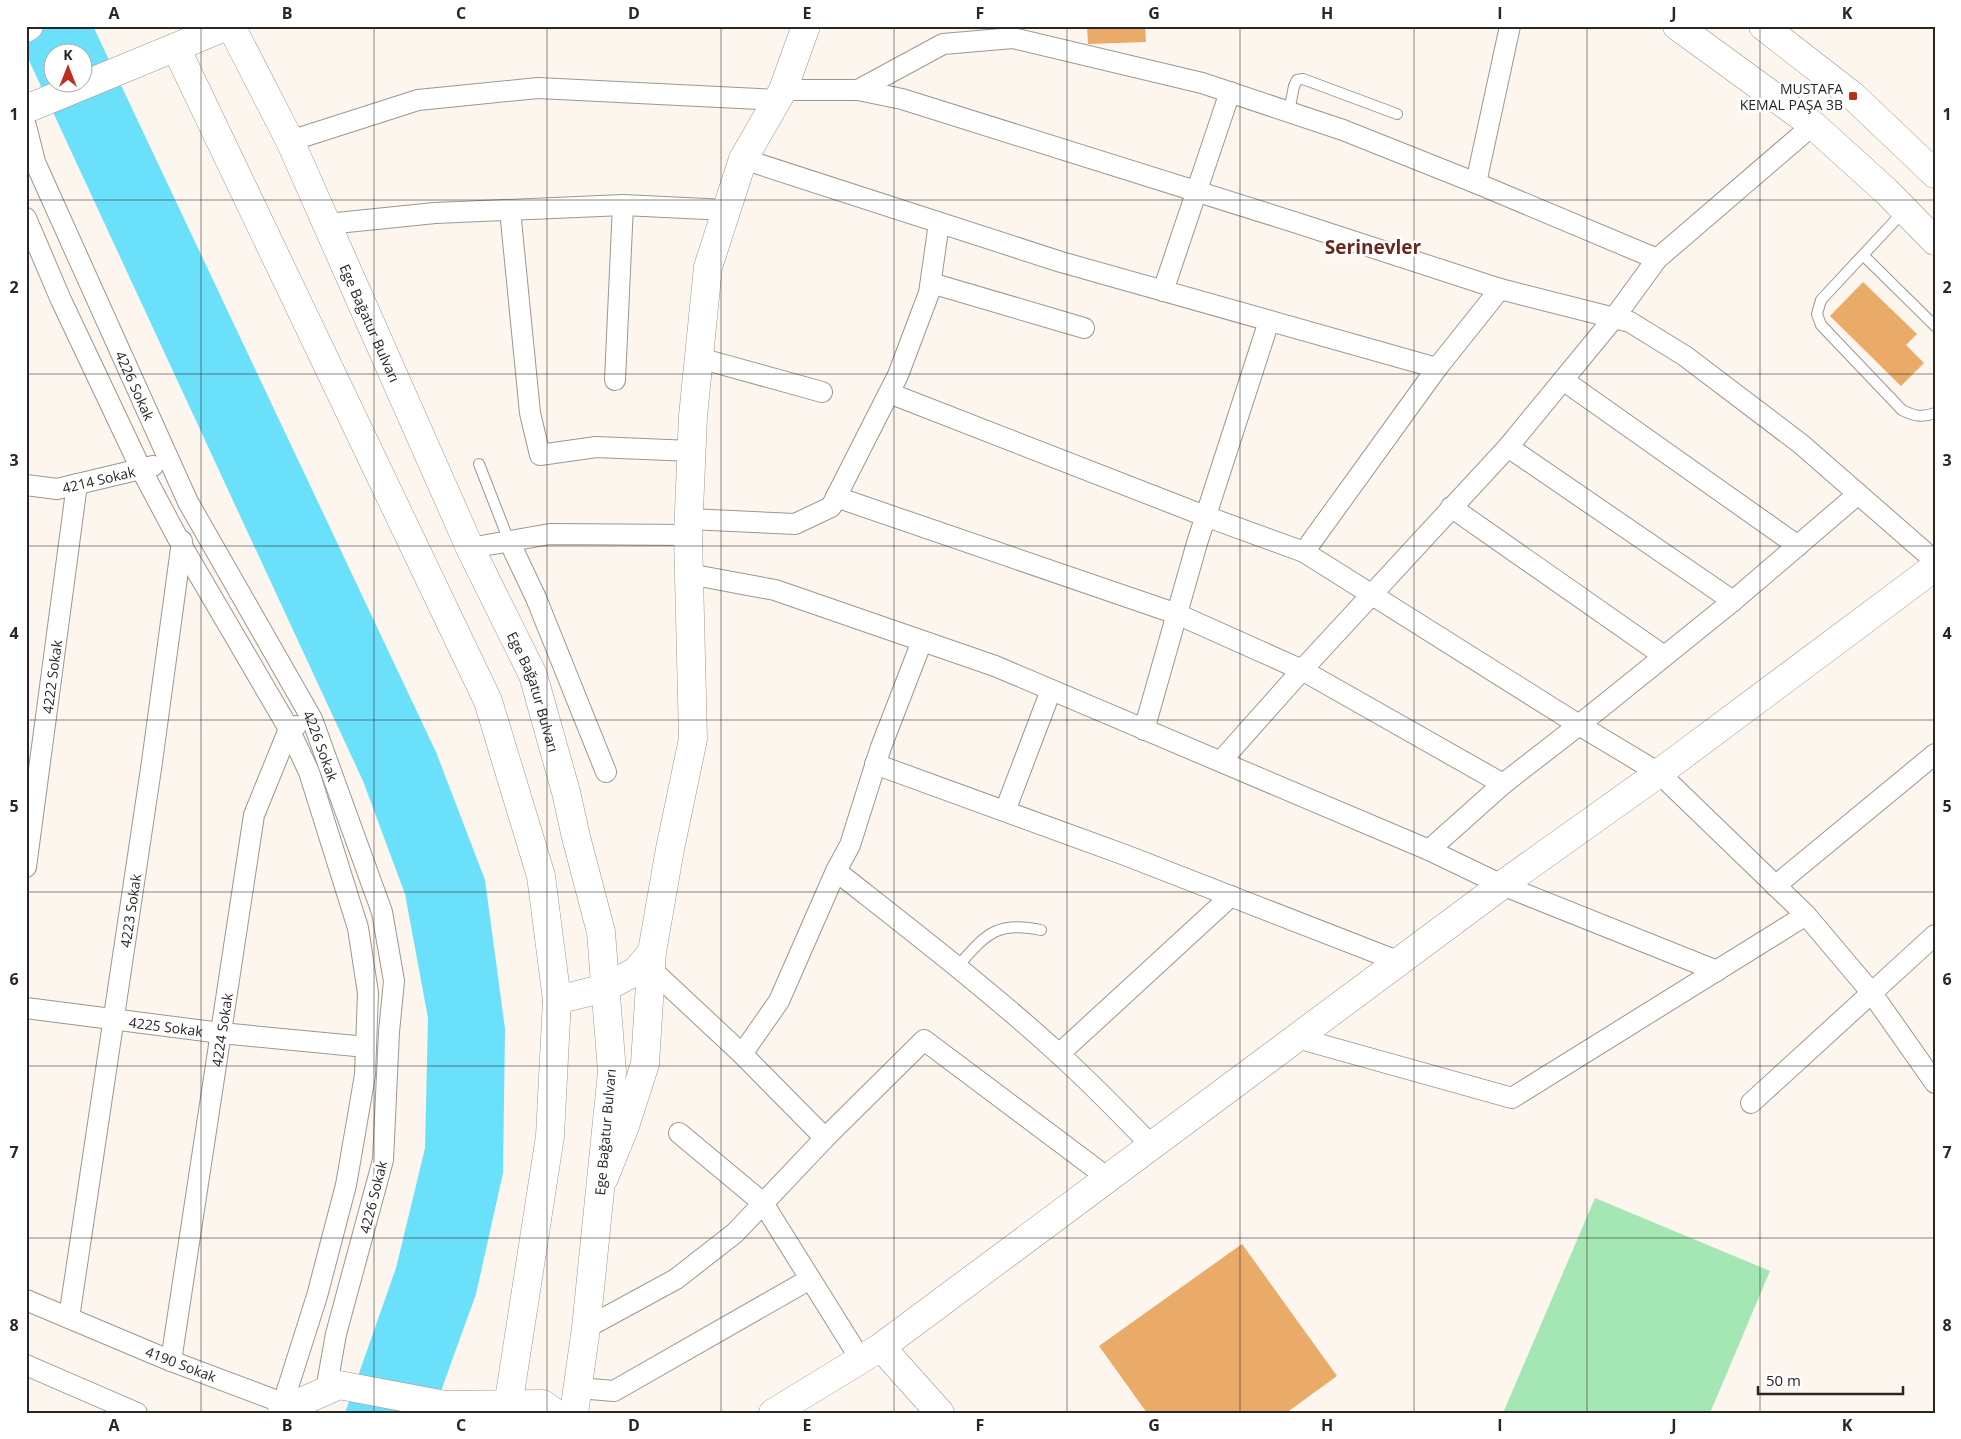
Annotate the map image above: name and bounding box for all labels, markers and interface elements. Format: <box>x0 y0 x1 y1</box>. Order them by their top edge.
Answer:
text: A <box>108 2 120 24</box>
text: B <box>282 2 292 24</box>
text: C <box>456 2 466 24</box>
text: D <box>628 2 640 24</box>
text: E <box>803 2 812 24</box>
text: F <box>976 2 984 24</box>
text: G <box>1148 2 1160 24</box>
text: H <box>1321 2 1333 24</box>
text: I <box>1497 2 1503 24</box>
text: J <box>1669 2 1677 24</box>
text: K <box>1842 2 1853 24</box>
north arrow <box>42 42 92 92</box>
text: K <box>63 45 73 64</box>
place label: MUSTAFA KEMAL PAŞA 3B <box>1740 79 1843 114</box>
marker: MUSTAFA KEMAL PAŞA 3B <box>1847 90 1859 102</box>
text: 1 <box>9 103 19 125</box>
text: 1 <box>1942 103 1952 125</box>
district label: Serinevler <box>1325 234 1422 260</box>
street label: Ege Bağatur Bulvarı <box>336 261 405 385</box>
text: 2 <box>9 276 19 298</box>
text: 2 <box>1942 276 1952 298</box>
street label: 4226 Sokak <box>112 348 160 424</box>
text: 3 <box>9 449 19 471</box>
text: 3 <box>1942 449 1952 471</box>
street label: 4214 Sokak <box>60 461 138 497</box>
text: 4 <box>9 622 19 644</box>
text: 4 <box>1942 622 1952 644</box>
street label: Ege Bağatur Bulvarı <box>503 628 564 754</box>
street label: 4222 Sokak <box>37 638 66 715</box>
street label: 4226 Sokak <box>299 706 343 784</box>
text: 5 <box>9 795 19 817</box>
text: 5 <box>1942 795 1952 817</box>
street label: 4223 Sokak <box>115 872 145 949</box>
text: 6 <box>9 968 19 990</box>
text: 6 <box>1942 968 1952 990</box>
street label: 4224 Sokak <box>206 991 236 1068</box>
street label: 4225 Sokak <box>128 1012 205 1040</box>
street label: Ege Bağatur Bulvarı <box>590 1068 620 1196</box>
text: 7 <box>9 1141 19 1163</box>
text: 7 <box>1942 1141 1952 1163</box>
street label: 4226 Sokak <box>355 1158 391 1235</box>
text: 8 <box>9 1314 19 1336</box>
text: 8 <box>1942 1314 1952 1336</box>
street label: 4190 Sokak <box>143 1342 220 1386</box>
scale bar <box>1758 1364 1904 1396</box>
text: 50 m <box>1766 1370 1801 1390</box>
text: A <box>108 1414 120 1436</box>
text: B <box>282 1414 292 1436</box>
text: C <box>456 1414 466 1436</box>
text: D <box>628 1414 640 1436</box>
text: E <box>803 1414 812 1436</box>
text: F <box>976 1414 984 1436</box>
text: G <box>1148 1414 1160 1436</box>
text: H <box>1321 1414 1333 1436</box>
text: I <box>1497 1414 1503 1436</box>
text: J <box>1669 1414 1677 1436</box>
text: K <box>1842 1414 1853 1436</box>

